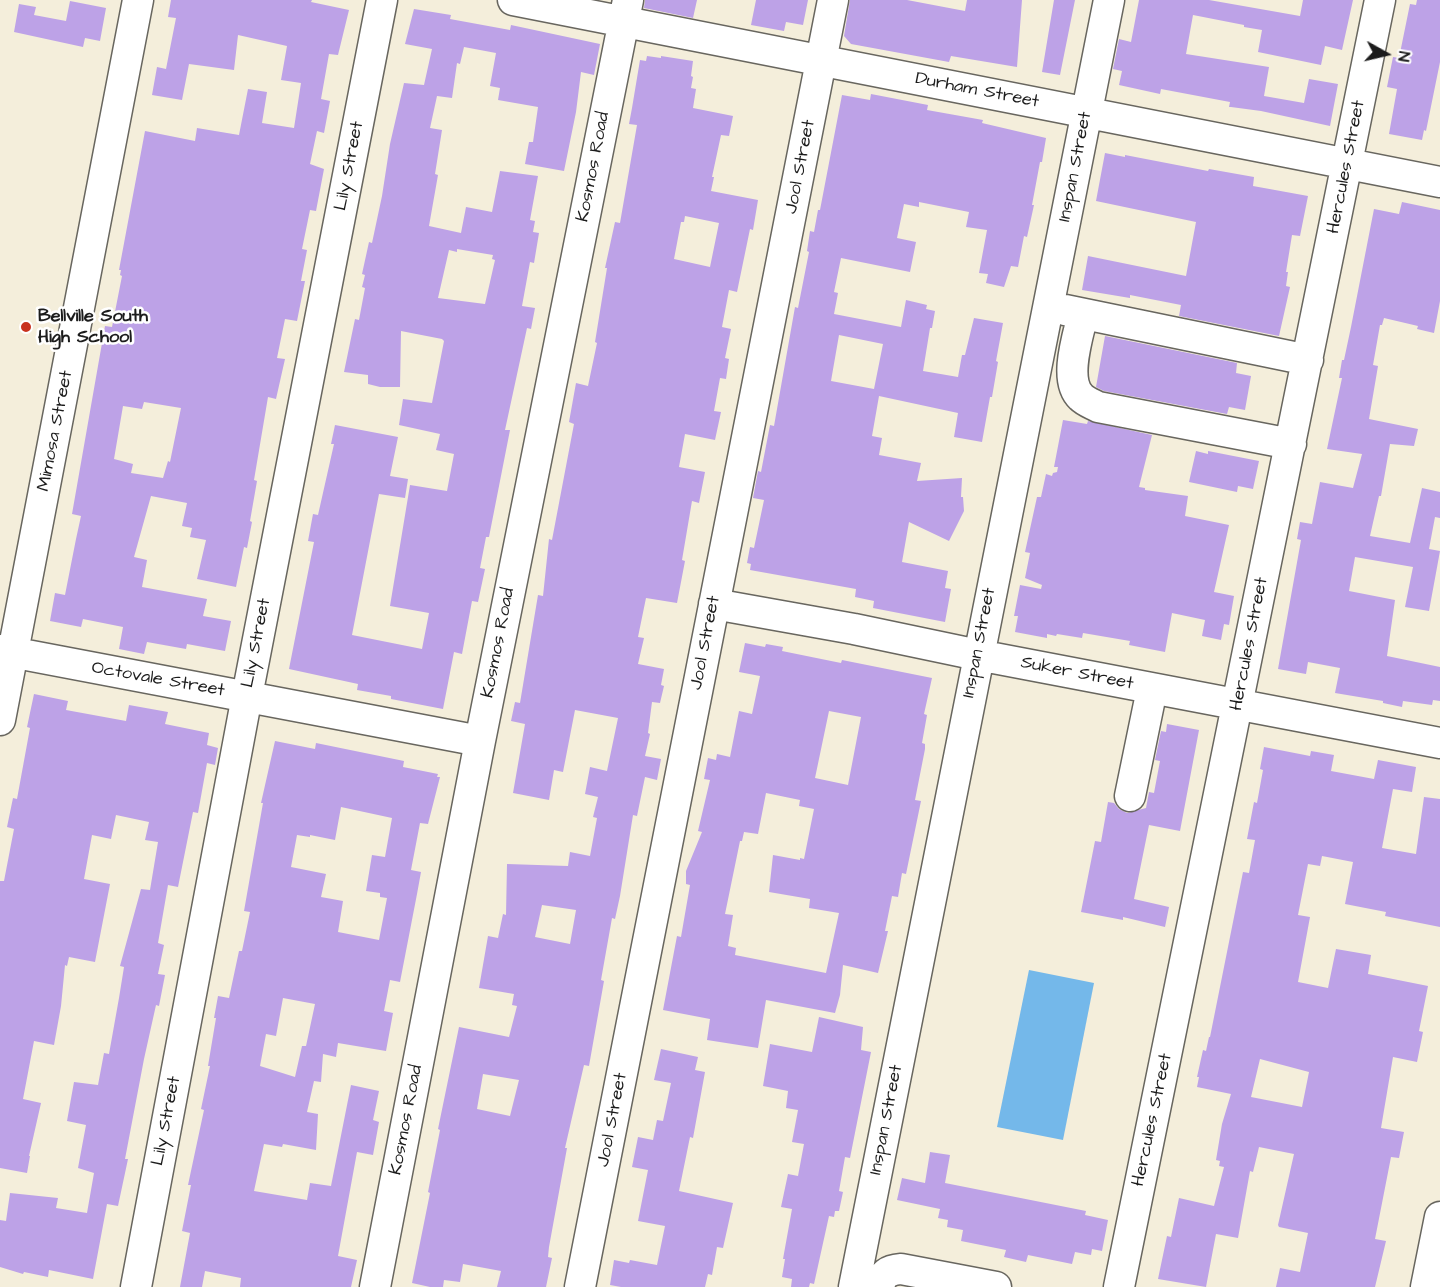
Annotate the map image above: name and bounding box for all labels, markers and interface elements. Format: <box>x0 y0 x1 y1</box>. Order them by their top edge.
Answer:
north arrow <box>1356 24 1416 84</box>
text: N <box>1392 50 1415 63</box>
street label: Durham Street <box>913 68 1041 114</box>
street label: Hercules Street <box>1323 98 1371 236</box>
street label: Kosmos Road <box>573 110 615 224</box>
street label: Inspan Street <box>1055 110 1097 224</box>
street label: Jool Street <box>781 118 821 216</box>
street label: Lily Street <box>331 119 369 213</box>
place label: Bellville South High School <box>38 306 148 348</box>
marker: Bellville South High School <box>19 320 33 334</box>
street label: Mimosa Street <box>34 369 78 493</box>
street label: Hercules Street <box>1226 575 1274 713</box>
street label: Kosmos Road <box>478 586 520 700</box>
street label: Inspan Street <box>959 586 1001 700</box>
street label: Jool Street <box>686 594 726 692</box>
street label: Lily Street <box>238 596 276 690</box>
street label: Suker Street <box>1019 653 1135 695</box>
street label: Octovale Street <box>90 658 226 702</box>
street label: Hercules Street <box>1128 1052 1178 1188</box>
street label: Kosmos Road <box>386 1063 428 1177</box>
street label: Inspan Street <box>866 1063 908 1177</box>
street label: Jool Street <box>593 1071 633 1169</box>
street label: Lily Street <box>148 1074 186 1168</box>

